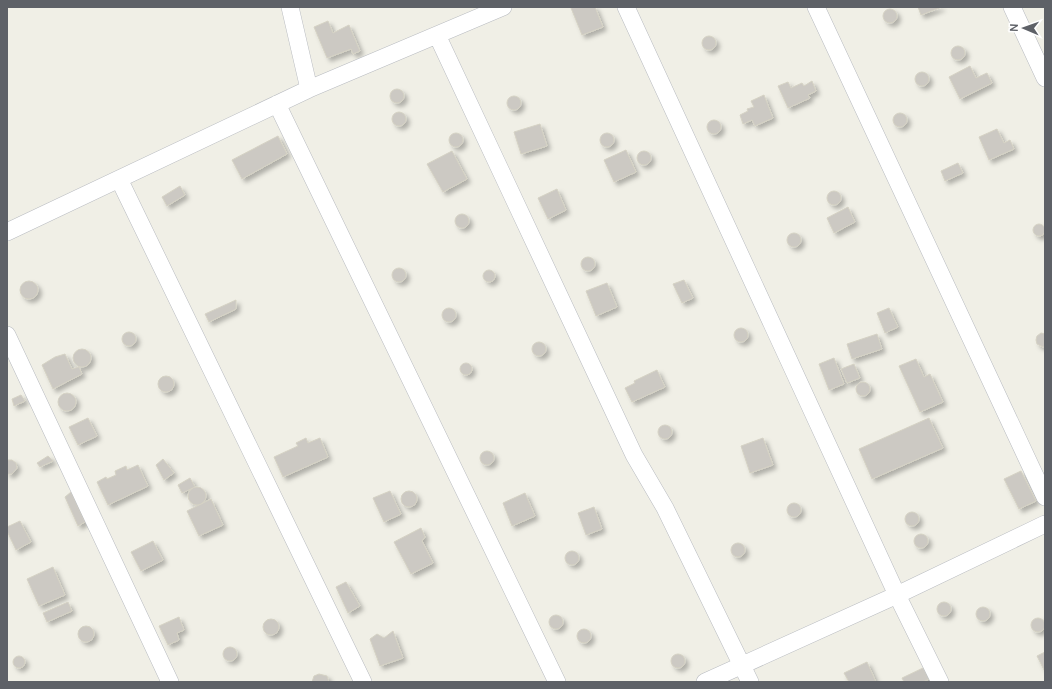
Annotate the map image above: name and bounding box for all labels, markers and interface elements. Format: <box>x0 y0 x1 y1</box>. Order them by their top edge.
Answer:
north arrow <box>1004 8 1044 48</box>
text: N <box>1006 23 1021 32</box>

